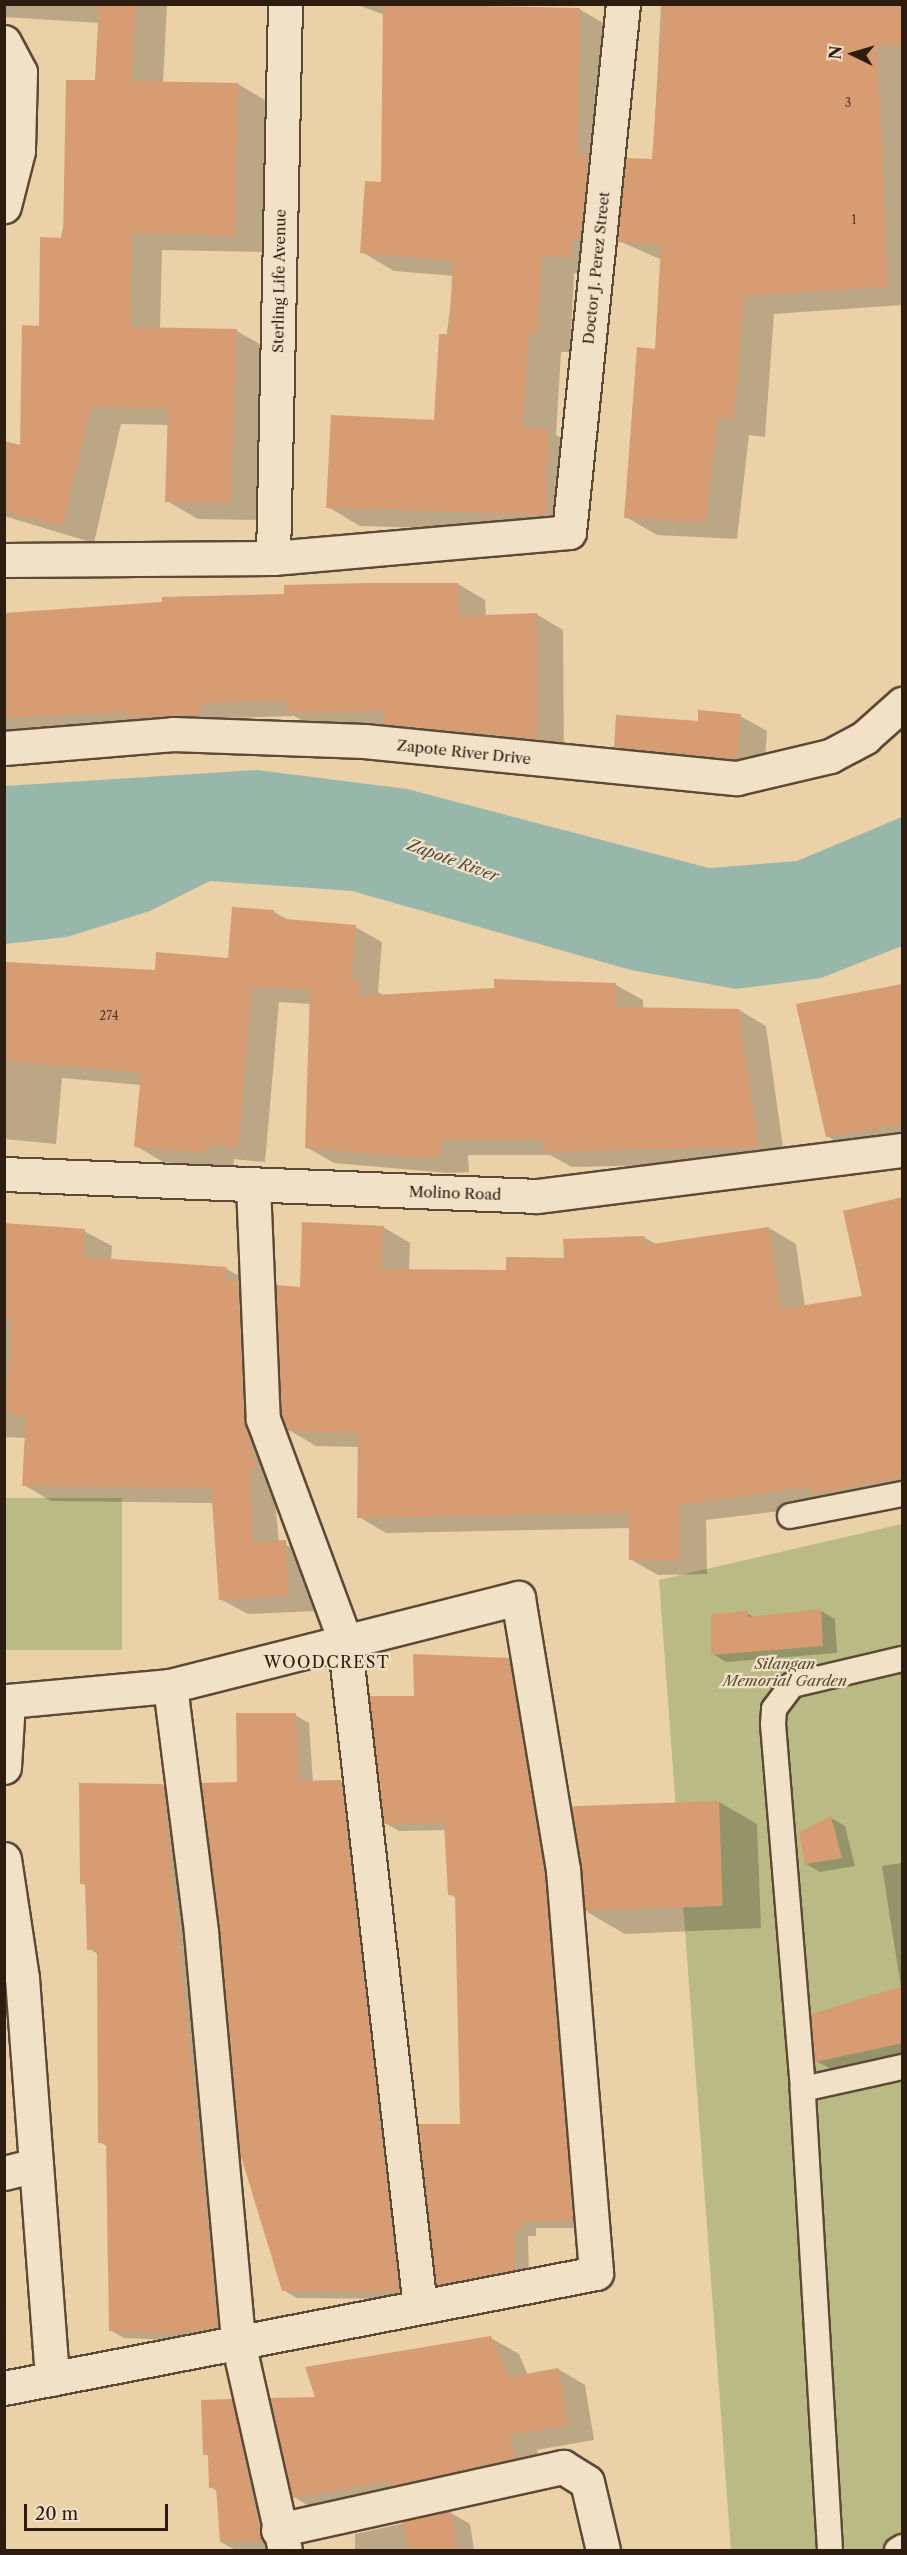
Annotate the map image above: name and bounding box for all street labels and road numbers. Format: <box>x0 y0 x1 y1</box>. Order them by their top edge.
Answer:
street label: Doctor J. Perez Street <box>579 191 613 345</box>
street label: Sterling Life Avenue <box>269 209 289 353</box>
street label: Zapote River Drive <box>396 736 532 768</box>
street label: Molino Road <box>408 1182 502 1204</box>

